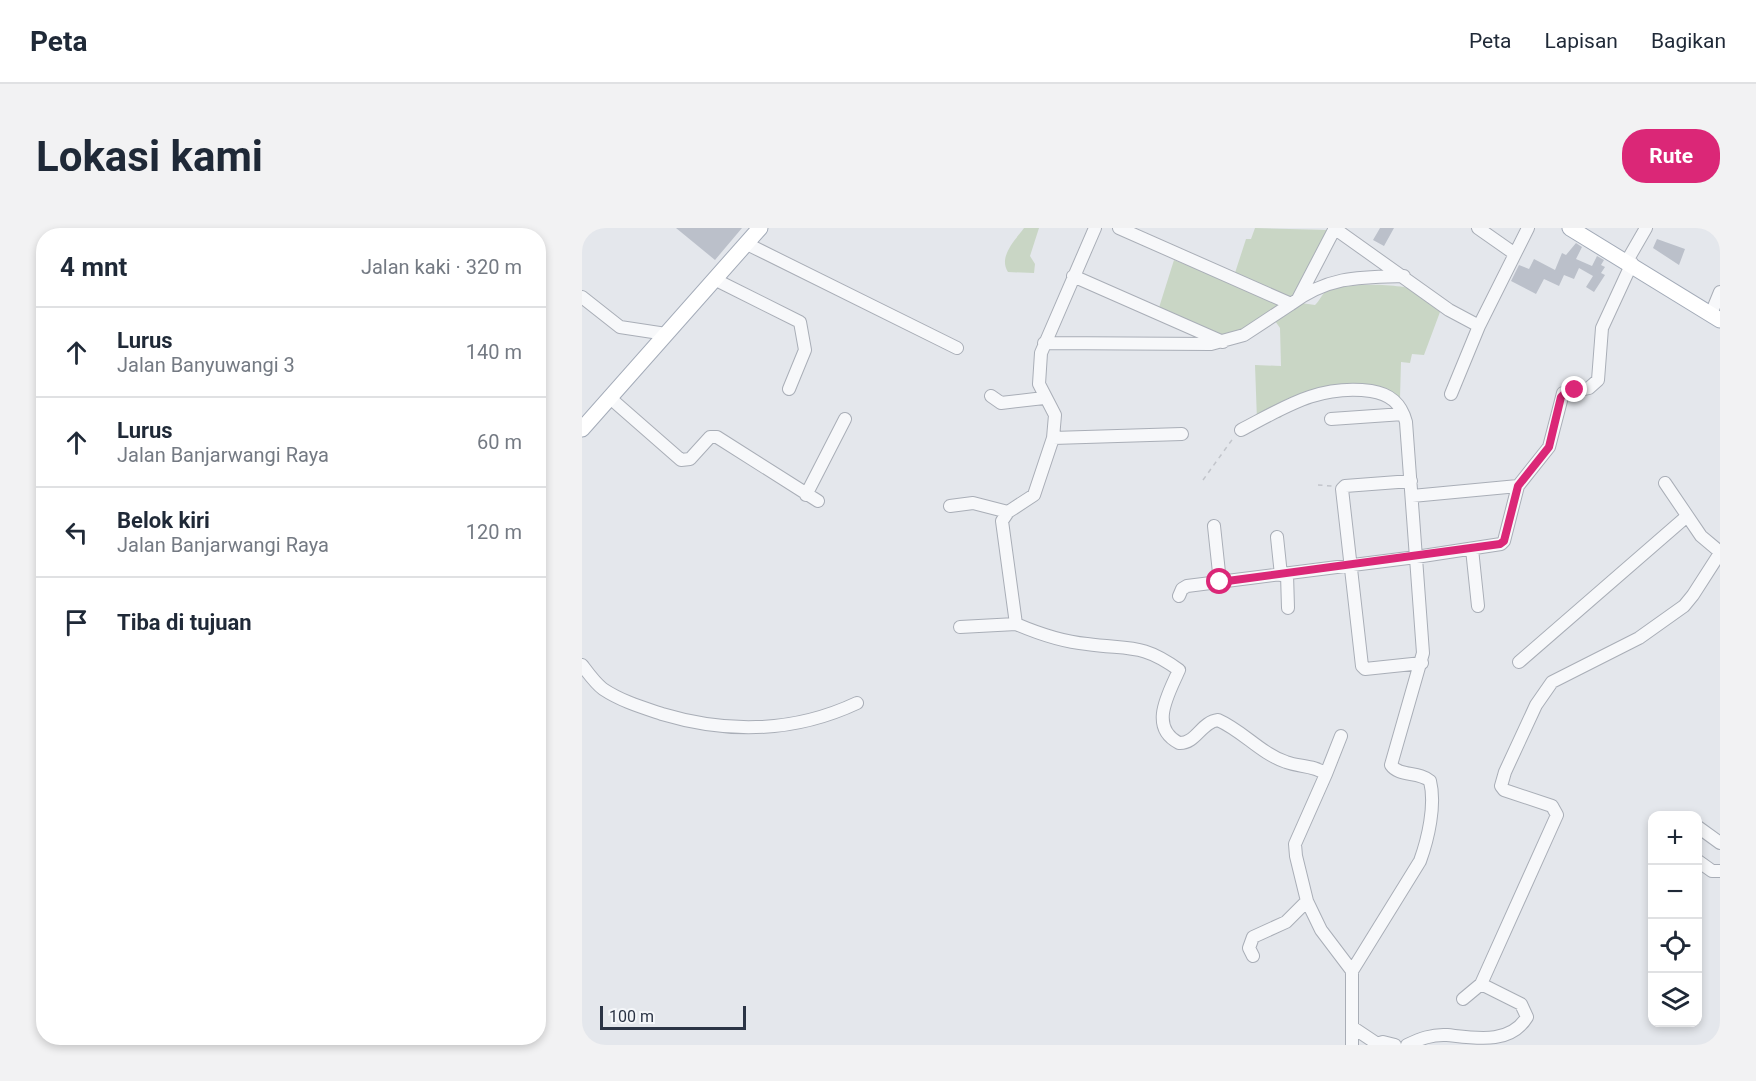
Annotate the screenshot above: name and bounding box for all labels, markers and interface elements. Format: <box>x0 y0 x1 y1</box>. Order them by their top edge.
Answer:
text: Peta <box>30 25 87 58</box>
text: Peta <box>1469 29 1511 53</box>
text: Lapisan <box>1544 29 1618 53</box>
text: Bagikan <box>1651 29 1726 53</box>
button: Rute <box>1622 129 1720 183</box>
text: Lokasi kami <box>36 132 263 181</box>
text: 4 mnt <box>60 252 127 282</box>
text: Jalan kaki · 320 m <box>361 255 522 279</box>
text: Lurus <box>117 328 173 353</box>
icon: ahead <box>60 336 93 369</box>
text: 140 m <box>466 340 522 364</box>
text: Jalan Banyuwangi 3 <box>117 353 295 377</box>
route end <box>1561 376 1587 402</box>
text: Lurus <box>117 418 173 443</box>
icon: ahead <box>60 426 93 459</box>
text: 60 m <box>477 430 522 454</box>
text: Jalan Banjarwangi Raya <box>117 443 329 467</box>
text: Belok kiri <box>117 508 210 533</box>
icon: left <box>60 516 93 549</box>
text: 120 m <box>466 520 522 544</box>
text: Jalan Banjarwangi Raya <box>117 533 329 557</box>
route start <box>1206 568 1232 594</box>
icon: arrive <box>60 606 93 639</box>
text: Tiba di tujuan <box>117 610 252 635</box>
map controls <box>1648 811 1702 1027</box>
button: + <box>1648 811 1702 865</box>
button: − <box>1648 865 1702 919</box>
button: locate <box>1648 919 1702 973</box>
button: layers <box>1648 973 1702 1027</box>
scale bar <box>600 1003 746 1030</box>
text: 100 m <box>609 1007 654 1026</box>

